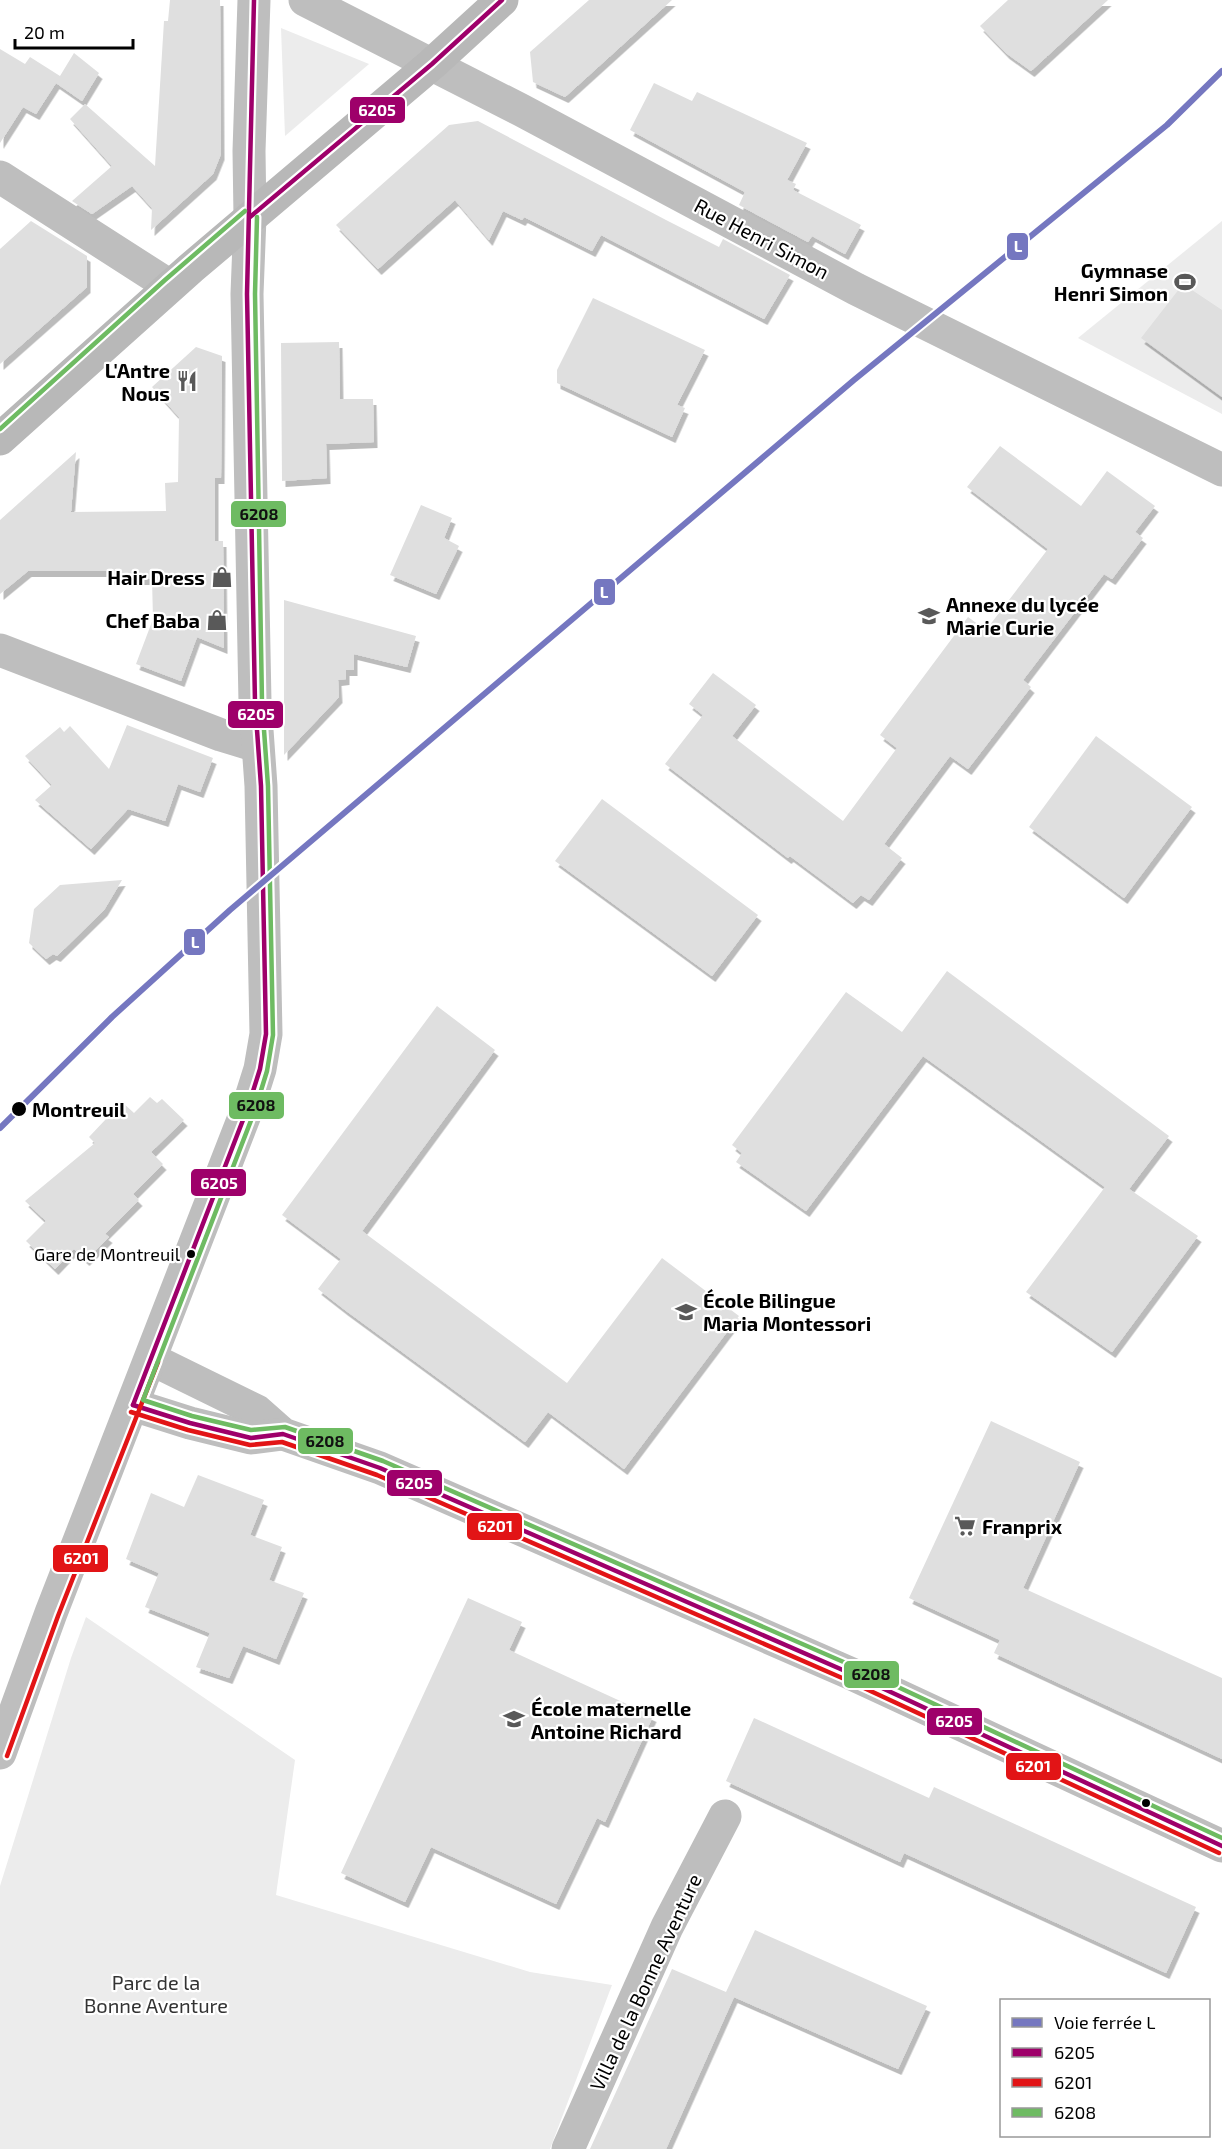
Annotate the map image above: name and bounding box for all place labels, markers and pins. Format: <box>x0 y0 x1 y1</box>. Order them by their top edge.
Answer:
place label: Gymnase Henri Simon <box>1054 258 1168 305</box>
sports icon: Gymnase Henri Simon <box>1173 270 1197 294</box>
place label: L'Antre Nous <box>105 358 170 405</box>
restaurant icon: L'Antre Nous <box>175 369 199 393</box>
place label: Hair Dress <box>107 565 205 589</box>
shop icon: Hair Dress <box>210 565 234 589</box>
place label: Annexe du lycée Marie Curie <box>946 592 1099 639</box>
school or university icon: Annexe du lycée Marie Curie <box>917 604 941 628</box>
place label: Chef Baba <box>105 608 200 632</box>
shop icon: Chef Baba <box>205 608 229 632</box>
place label: Montreuil <box>32 1097 126 1121</box>
marker: Montreuil <box>10 1100 28 1118</box>
place label: Gare de Montreuil <box>34 1243 181 1265</box>
marker: Gare de Montreuil <box>185 1248 197 1260</box>
place label: École Bilingue Maria Montessori <box>703 1288 871 1335</box>
school or university icon: École Bilingue Maria Montessori <box>674 1300 698 1324</box>
supermarket icon: Franprix <box>953 1514 977 1538</box>
place label: Franprix <box>982 1514 1063 1538</box>
place label: École maternelle Antoine Richard <box>531 1696 691 1743</box>
school or university icon: École maternelle Antoine Richard <box>502 1707 526 1731</box>
unlabelled marker <box>1140 1797 1152 1809</box>

